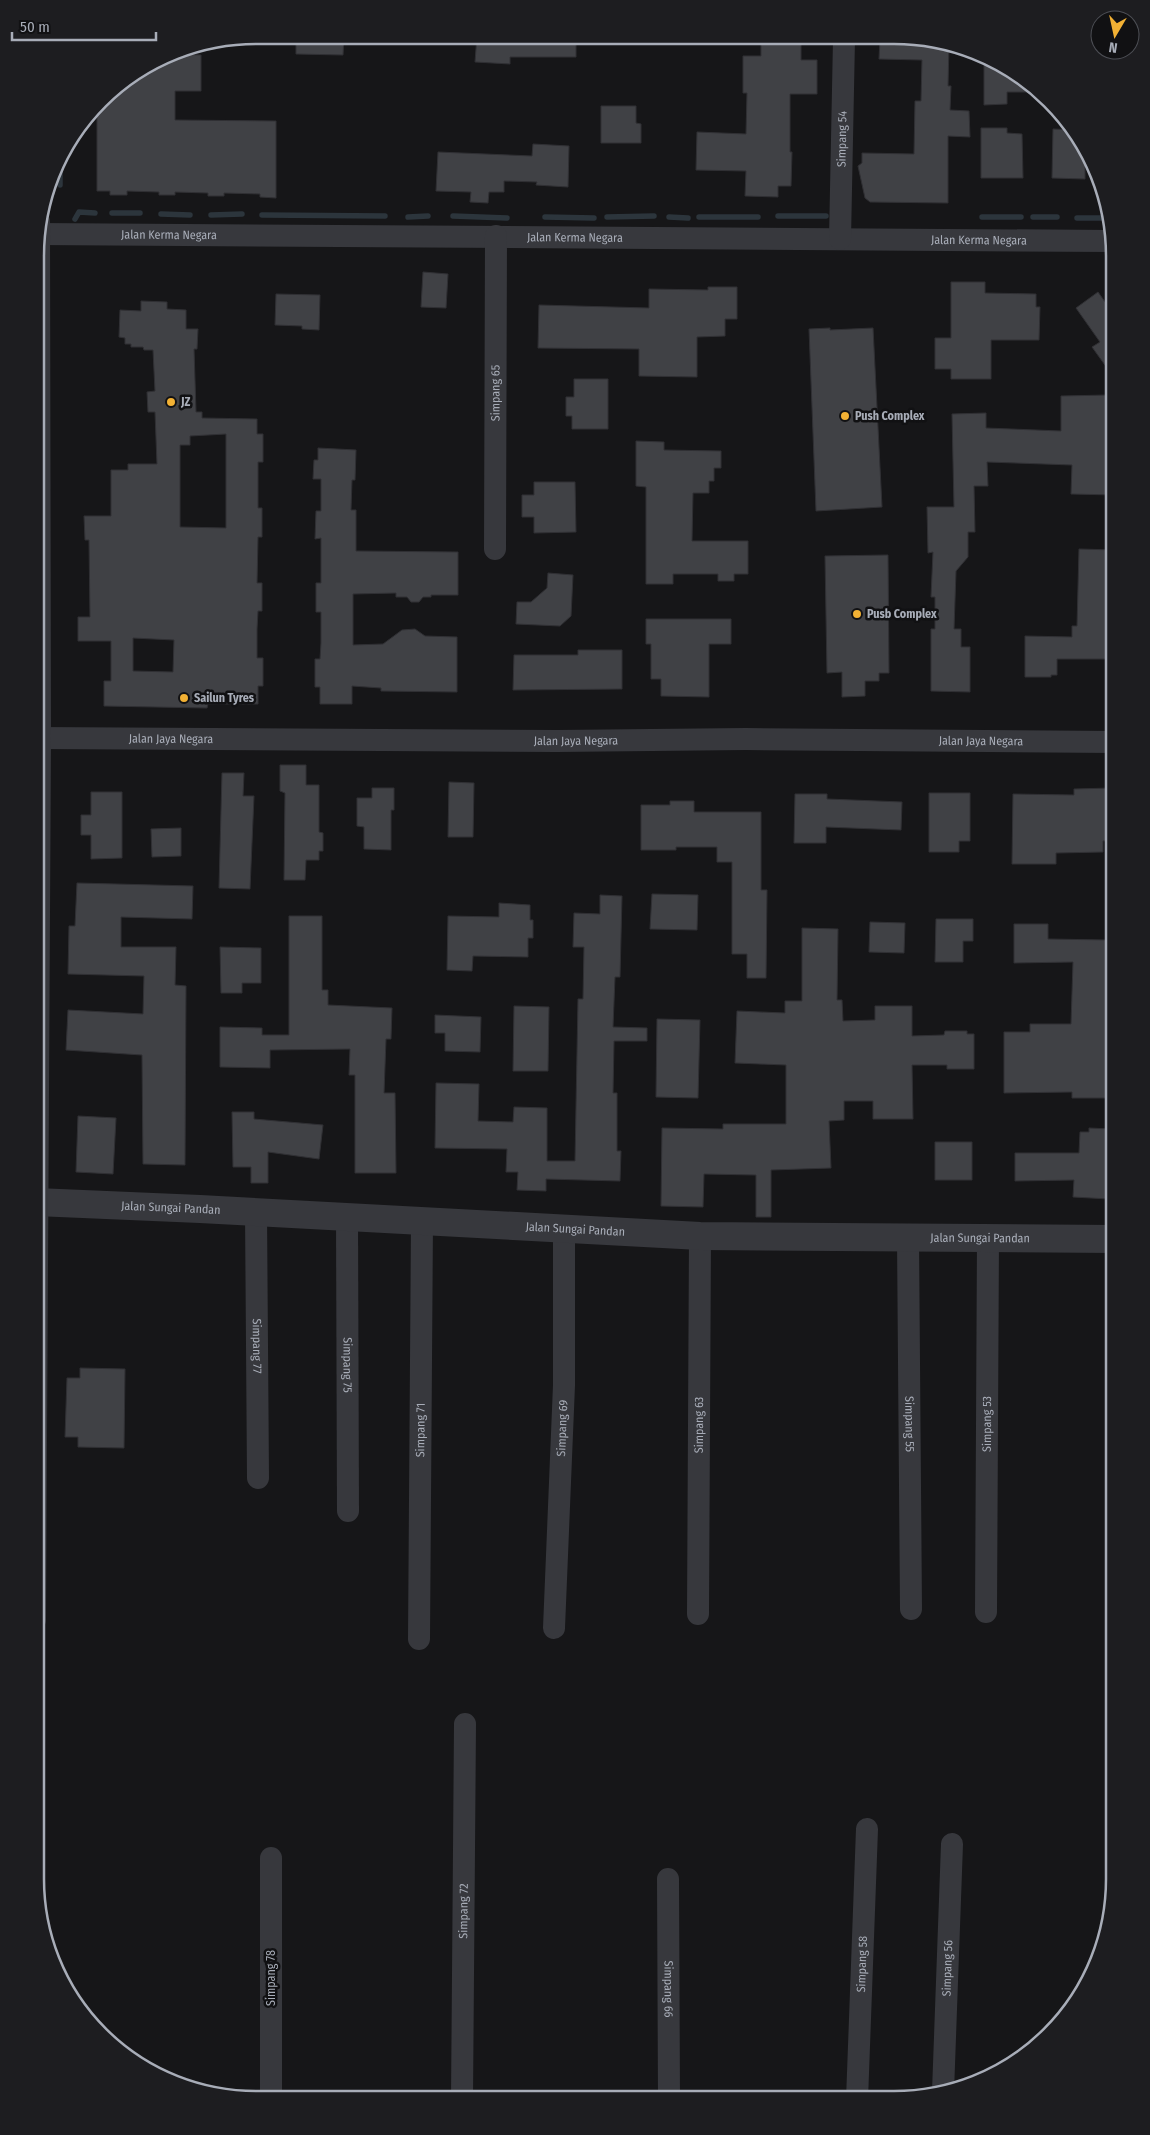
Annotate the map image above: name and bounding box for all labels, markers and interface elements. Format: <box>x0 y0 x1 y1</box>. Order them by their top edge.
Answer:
scale bar <box>12 10 156 42</box>
north arrow <box>1090 10 1140 60</box>
text: 50 m <box>20 18 50 36</box>
text: N <box>1108 38 1119 56</box>
street label: Simpang 54 <box>834 110 850 167</box>
street label: Jalan Kerma Negara <box>121 228 217 242</box>
street label: Jalan Kerma Negara <box>527 230 623 245</box>
street label: Jalan Kerma Negara <box>931 233 1027 247</box>
street label: Simpang 65 <box>488 364 503 421</box>
place label: JZ <box>180 395 190 409</box>
marker: JZ <box>165 396 177 408</box>
place label: Push Complex <box>855 409 925 423</box>
marker: Push Complex <box>839 410 851 422</box>
place label: Pusb Complex <box>867 607 937 621</box>
marker: Pusb Complex <box>851 608 863 620</box>
place label: Sailun Tyres <box>194 691 255 705</box>
marker: Sailun Tyres <box>178 692 190 704</box>
street label: Jalan Jaya Negara <box>129 732 213 746</box>
street label: Jalan Jaya Negara <box>534 733 618 748</box>
street label: Jalan Jaya Negara <box>939 734 1023 748</box>
street label: Jalan Sungai Pandan <box>121 1199 221 1217</box>
street label: Jalan Sungai Pandan <box>525 1220 625 1239</box>
street label: Jalan Sungai Pandan <box>930 1231 1030 1245</box>
street label: Simpang 77 <box>250 1318 264 1374</box>
street label: Simpang 75 <box>340 1337 355 1393</box>
street label: Simpang 55 <box>902 1396 917 1453</box>
street label: Simpang 53 <box>980 1396 994 1452</box>
street label: Simpang 63 <box>692 1397 706 1453</box>
street label: Simpang 69 <box>554 1399 570 1457</box>
street label: Simpang 71 <box>413 1403 428 1457</box>
street label: Simpang 72 <box>456 1883 471 1939</box>
street label: Simpang 58 <box>854 1935 870 1993</box>
street label: Simpang 56 <box>939 1939 956 1997</box>
street label: Simpang 78 <box>264 1950 278 2006</box>
street label: Simpang 66 <box>661 1960 676 2018</box>

